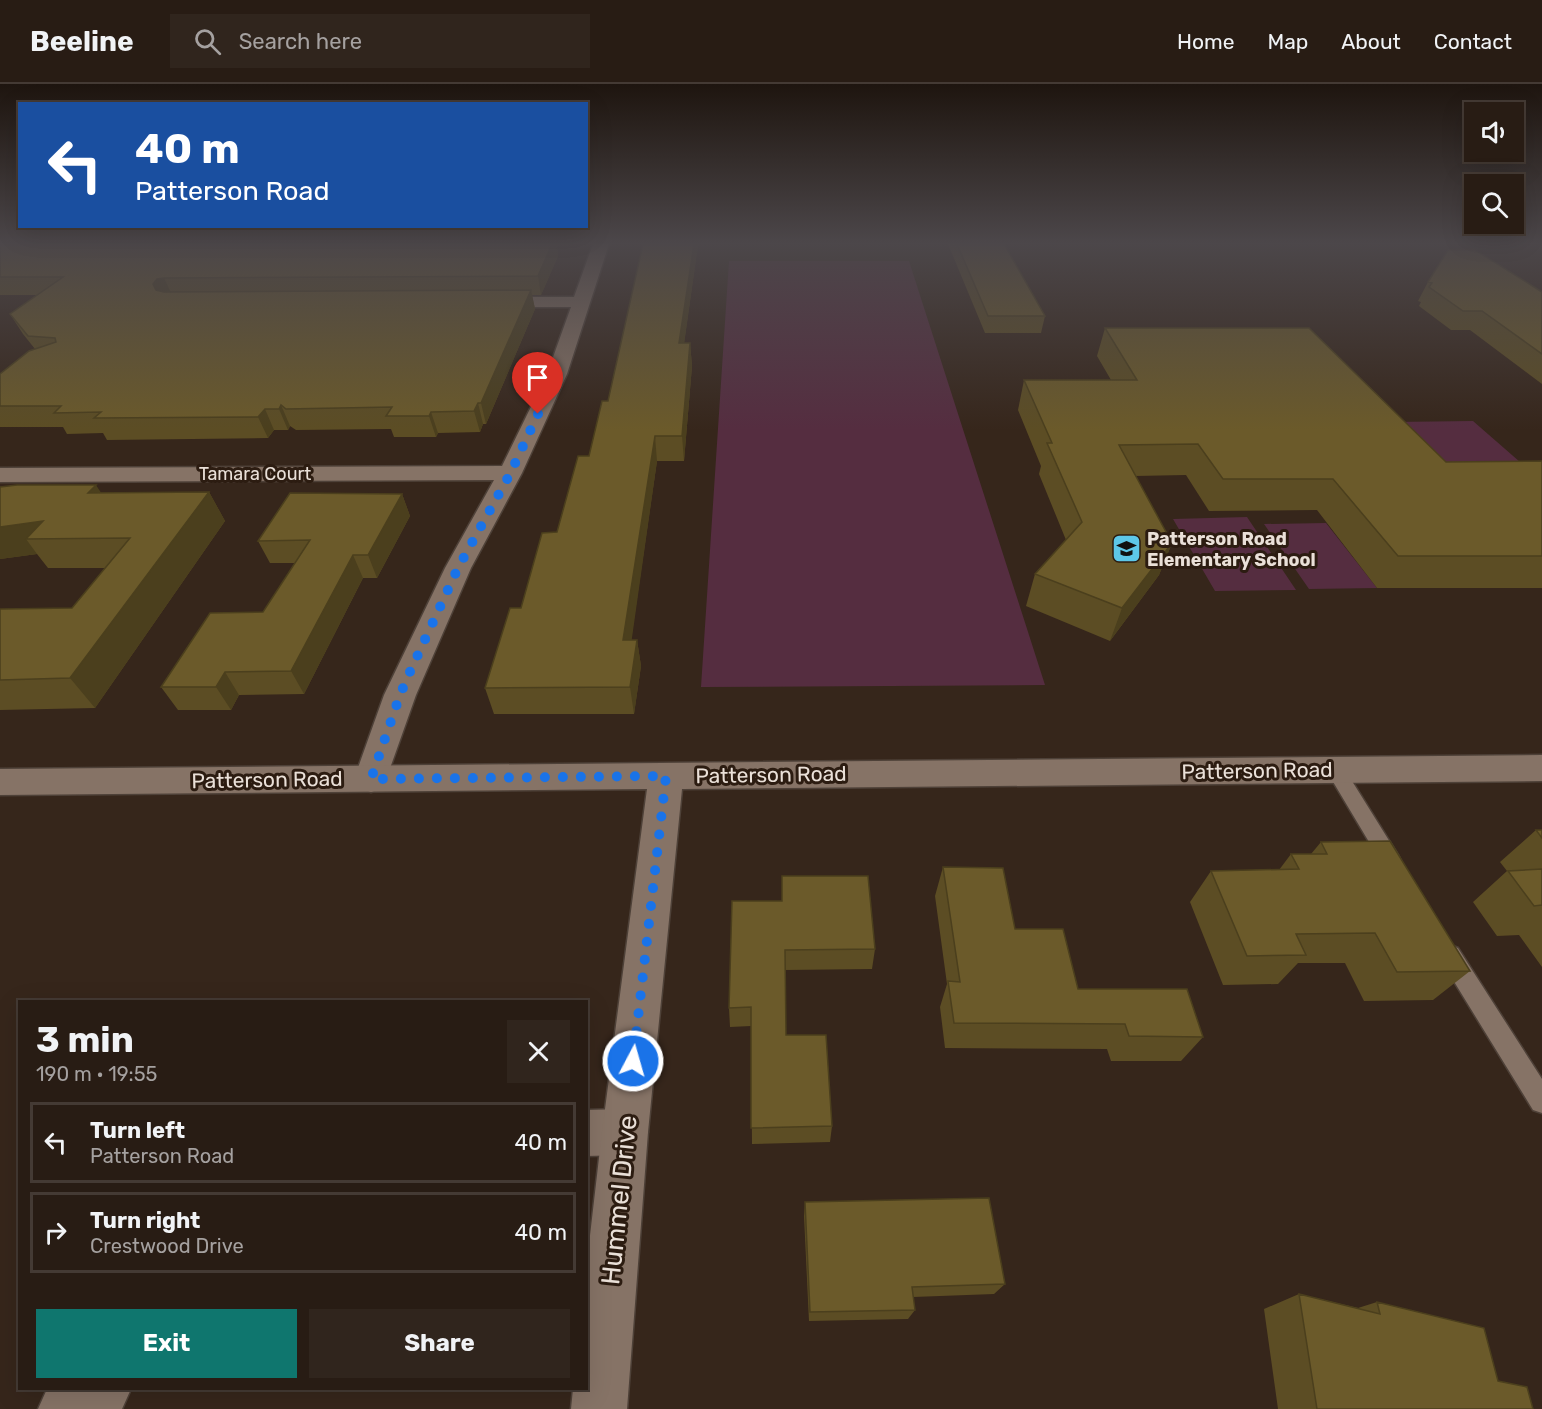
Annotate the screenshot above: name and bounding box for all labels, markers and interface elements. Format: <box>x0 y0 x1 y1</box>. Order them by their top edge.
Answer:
search box <box>170 14 590 68</box>
text: Beeline <box>30 25 134 58</box>
icon: search <box>191 25 224 58</box>
text: Search here <box>239 28 362 55</box>
text: Home <box>1177 29 1234 54</box>
text: Map <box>1267 29 1308 54</box>
text: About <box>1341 29 1401 54</box>
text: Contact <box>1434 29 1512 54</box>
map controls <box>1464 102 1524 234</box>
button: sound <box>1464 102 1524 162</box>
text: 40 m <box>135 124 240 174</box>
icon: left <box>36 126 114 204</box>
button: search <box>1464 174 1524 234</box>
text: Patterson Road <box>135 175 330 207</box>
pin <box>512 352 563 414</box>
icon: arrive <box>521 361 554 394</box>
street label: Tamara Court <box>199 463 311 485</box>
place label: Patterson Road Elementary School <box>1147 528 1316 571</box>
school or university icon: Patterson Road Elementary School <box>1110 533 1142 565</box>
street label: Patterson Road <box>1181 757 1333 784</box>
street label: Patterson Road <box>695 761 847 788</box>
street label: Patterson Road <box>191 766 343 793</box>
text: 3 min <box>36 1018 134 1061</box>
button: close <box>507 1020 570 1083</box>
position arrow <box>601 1029 665 1093</box>
text: 190 m · 19:55 <box>36 1062 158 1086</box>
street label: Hummel Drive <box>595 1114 644 1286</box>
text: Turn left <box>90 1117 185 1144</box>
icon: left <box>39 1126 72 1159</box>
text: 40 m <box>514 1129 567 1156</box>
text: Patterson Road <box>90 1144 234 1168</box>
text: Turn right <box>90 1207 200 1234</box>
icon: right <box>39 1216 72 1249</box>
text: 40 m <box>514 1219 567 1246</box>
text: Crestwood Drive <box>90 1234 244 1258</box>
button: Exit <box>36 1309 297 1378</box>
button: Share <box>309 1309 570 1378</box>

